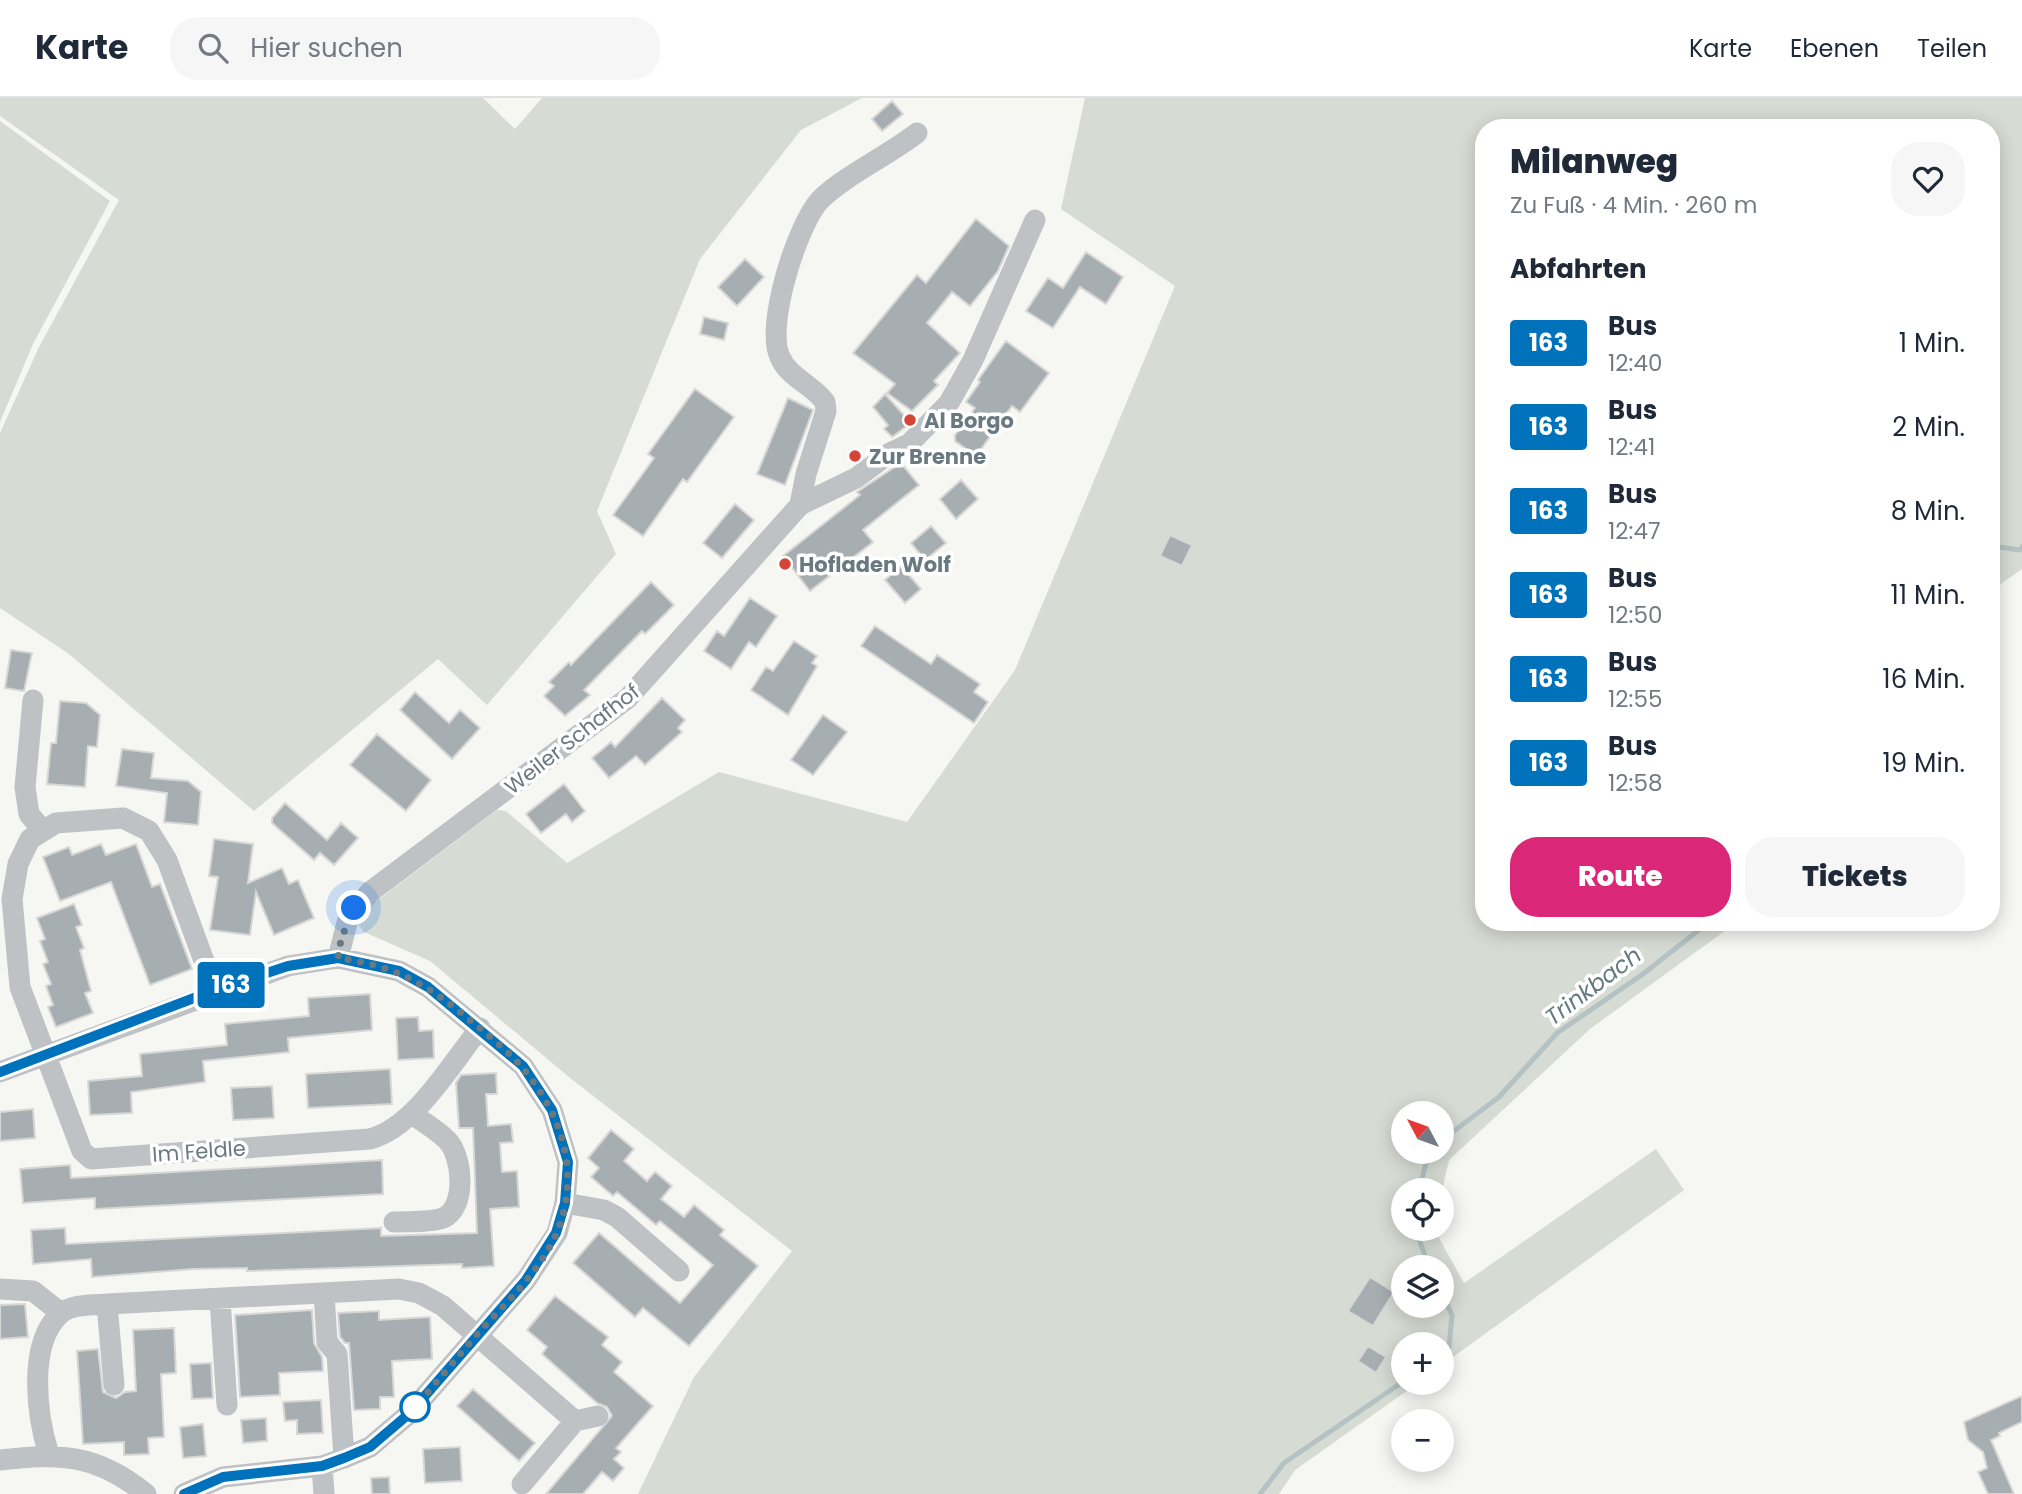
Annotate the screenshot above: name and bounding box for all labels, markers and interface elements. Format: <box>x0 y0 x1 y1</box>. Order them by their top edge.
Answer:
search box <box>170 17 660 80</box>
text: Karte <box>35 24 128 71</box>
icon: search <box>194 29 232 67</box>
text: Hier suchen <box>250 30 403 66</box>
text: Karte <box>1689 32 1752 65</box>
text: Ebenen <box>1790 32 1879 65</box>
text: Teilen <box>1917 32 1987 65</box>
text: Milanweg <box>1510 138 1678 185</box>
button: heart <box>1891 142 1965 216</box>
text: Zu Fuß · 4 Min. · 260 m <box>1510 189 1757 221</box>
text: Abfahrten <box>1510 251 1647 287</box>
text: Bus <box>1608 308 1657 344</box>
text: 1 Min. <box>1899 325 1965 361</box>
text: 163 <box>1529 326 1568 359</box>
text: 12:40 <box>1608 347 1662 379</box>
text: Bus <box>1608 392 1657 428</box>
place label: Al Borgo <box>924 406 1014 435</box>
text: 2 Min. <box>1892 409 1965 445</box>
text: 163 <box>1529 410 1568 443</box>
marker: Al Borgo <box>902 412 918 428</box>
text: 12:41 <box>1608 431 1655 463</box>
place label: Zur Brenne <box>869 442 986 471</box>
marker: Zur Brenne <box>847 448 863 464</box>
text: Bus <box>1608 476 1657 512</box>
text: 8 Min. <box>1891 493 1965 529</box>
text: 163 <box>1529 494 1568 527</box>
text: 12:47 <box>1608 515 1661 547</box>
place label: Hofladen Wolf <box>799 550 951 579</box>
marker: Hofladen Wolf <box>777 556 793 572</box>
text: Bus <box>1608 560 1657 596</box>
text: 11 Min. <box>1891 577 1965 613</box>
text: 163 <box>1529 578 1568 611</box>
text: 12:50 <box>1608 599 1662 631</box>
text: Bus <box>1608 644 1657 680</box>
text: 16 Min. <box>1882 661 1965 697</box>
text: 163 <box>1529 662 1568 695</box>
street label: Weiler Schafhof <box>499 677 646 801</box>
text: 12:55 <box>1608 683 1662 715</box>
text: Bus <box>1608 728 1657 764</box>
text: 19 Min. <box>1882 745 1965 781</box>
text: 163 <box>1529 746 1568 779</box>
text: 12:58 <box>1608 767 1662 799</box>
button: Route <box>1510 837 1731 917</box>
button: Tickets <box>1745 837 1965 917</box>
your location <box>336 890 371 925</box>
water label: Trinkbach <box>1538 939 1648 1033</box>
line badge: 163 <box>191 962 271 1008</box>
text: 163 <box>212 968 250 1001</box>
north arrow <box>1391 1101 1454 1164</box>
map controls <box>1391 1101 1454 1472</box>
street label: Im Feldle <box>151 1133 247 1169</box>
button: locate <box>1391 1178 1454 1241</box>
button: layers <box>1391 1255 1454 1318</box>
button: + <box>1391 1332 1454 1395</box>
unlabelled marker <box>400 1392 430 1422</box>
button: − <box>1391 1409 1454 1472</box>

